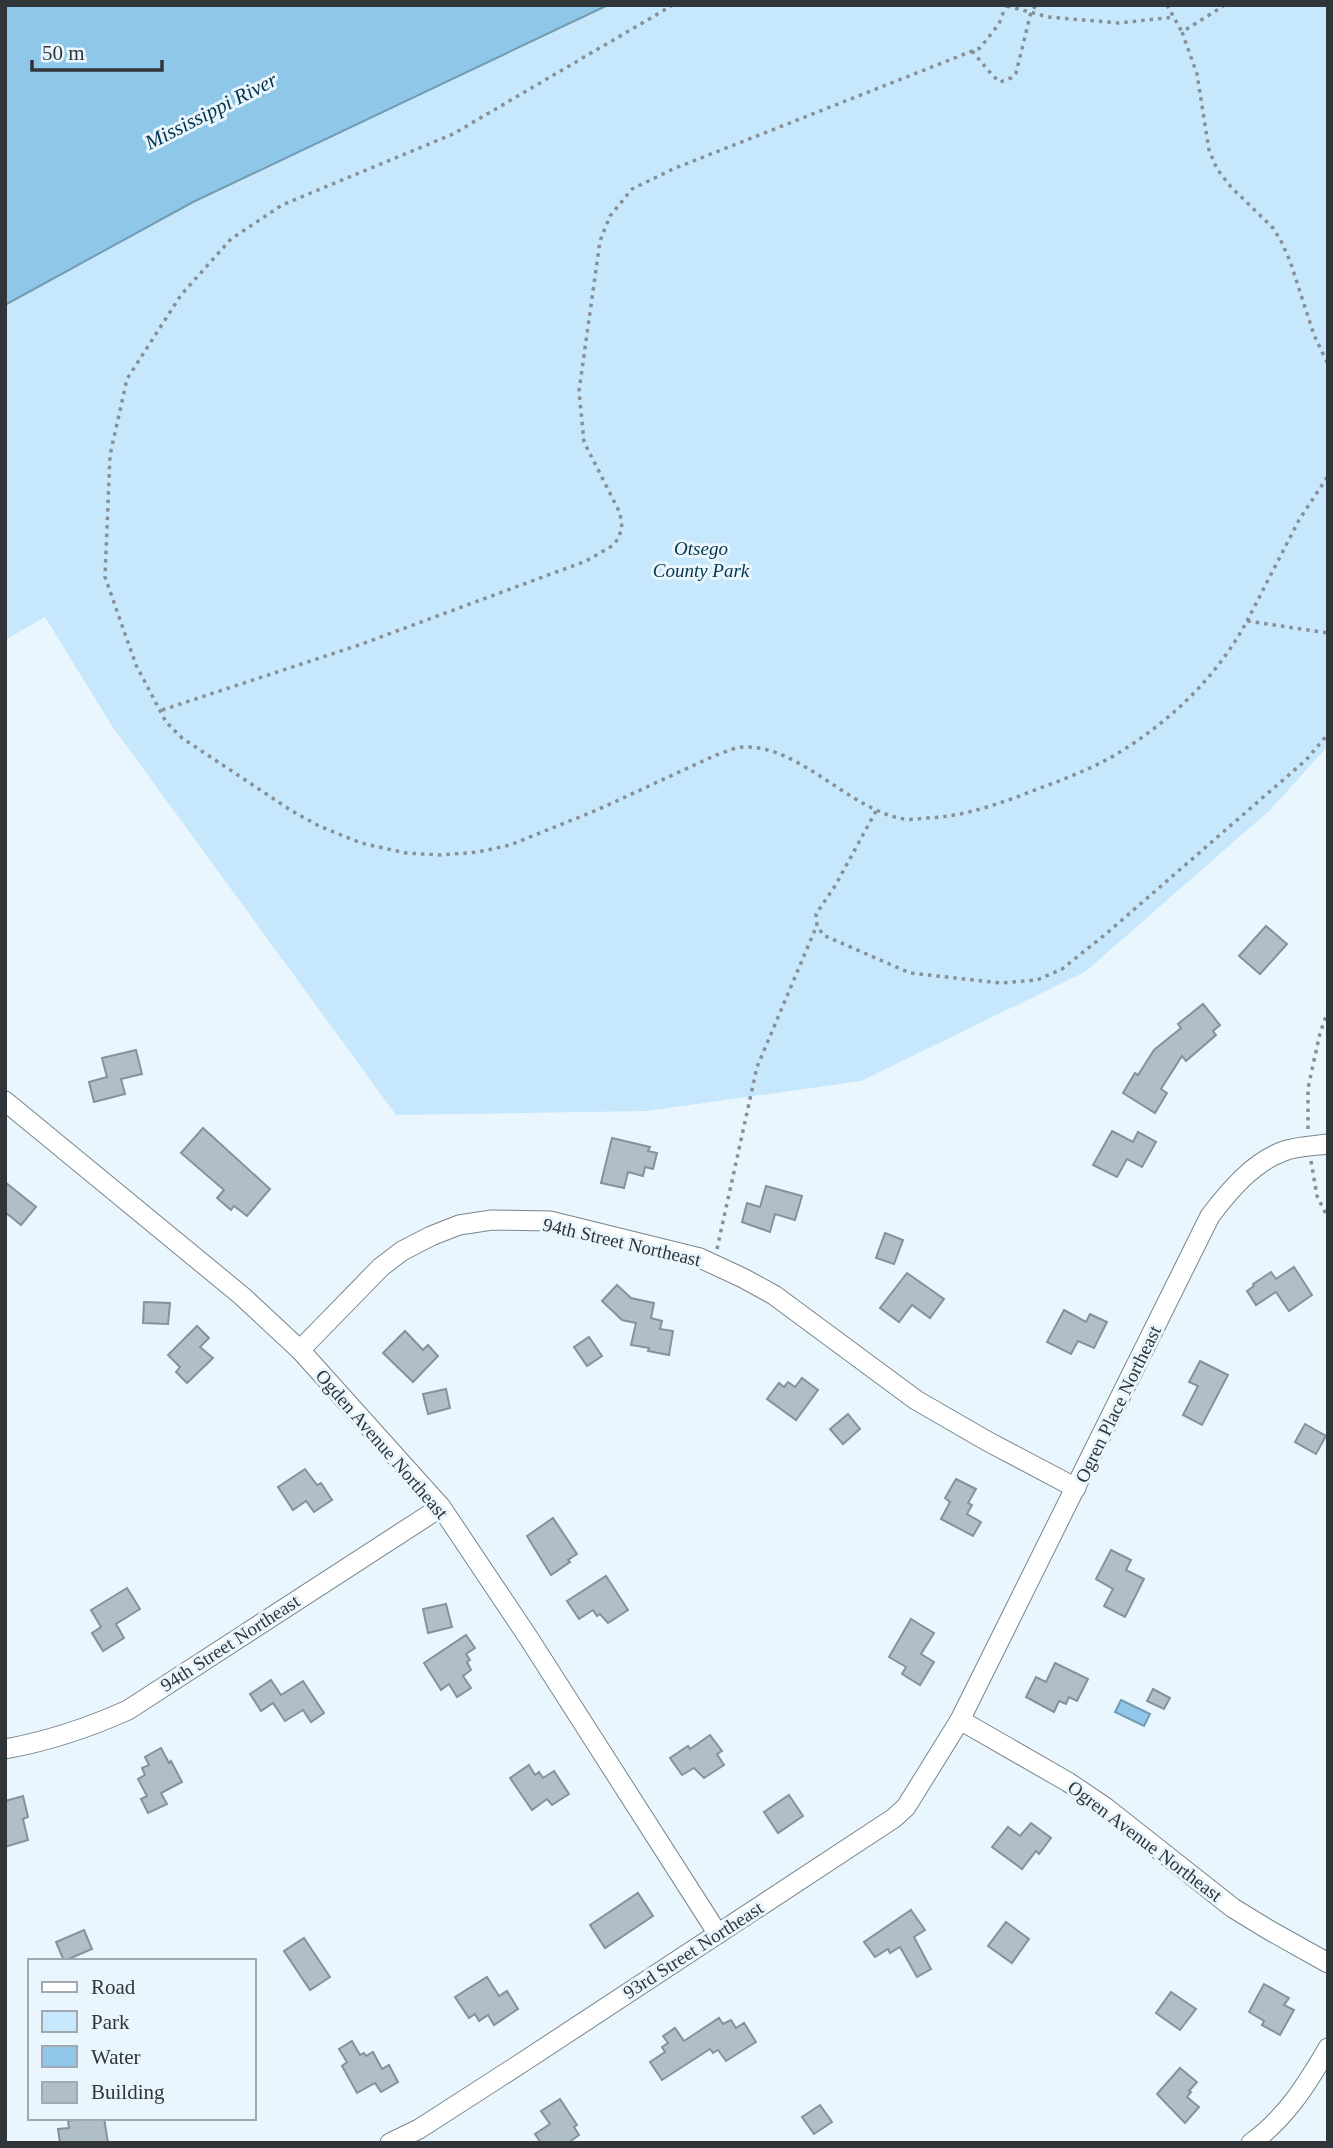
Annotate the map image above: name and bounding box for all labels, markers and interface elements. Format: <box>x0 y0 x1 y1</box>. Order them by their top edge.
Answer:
scale bar <box>32 28 161 72</box>
text: 50 m <box>42 41 85 65</box>
water label: Mississippi River <box>140 67 282 155</box>
park label: Otsego County Park <box>653 538 750 581</box>
street label: 94th Street Northeast <box>541 1214 704 1271</box>
street label: Ogren Place Northeast <box>1071 1321 1165 1486</box>
street label: Ogden Avenue Northeast <box>312 1365 453 1523</box>
street label: 94th Street Northeast <box>157 1590 304 1696</box>
street label: Ogren Avenue Northeast <box>1064 1776 1227 1906</box>
street label: 93rd Street Northeast <box>619 1897 767 2003</box>
legend <box>28 1959 256 2120</box>
text: Road <box>91 1975 136 1999</box>
text: Park <box>91 2010 130 2034</box>
text: Water <box>91 2045 141 2069</box>
text: Building <box>91 2080 165 2104</box>

